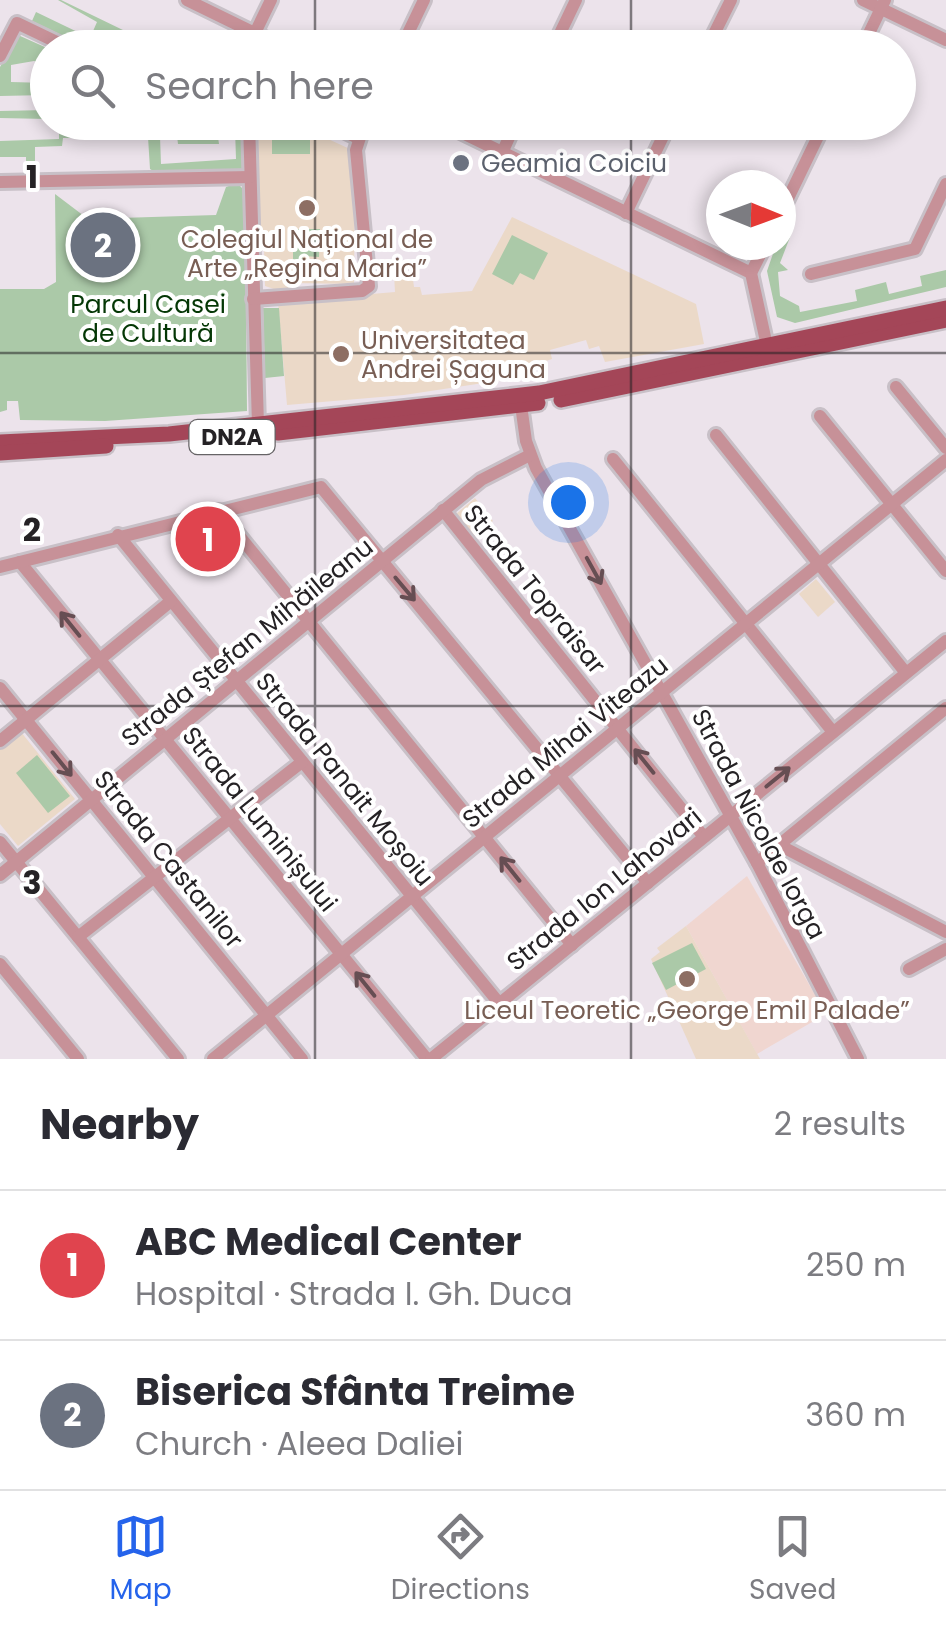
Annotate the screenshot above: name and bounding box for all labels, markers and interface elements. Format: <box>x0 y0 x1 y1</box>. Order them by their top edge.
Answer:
search box <box>30 30 916 140</box>
icon: search <box>65 58 120 113</box>
text: Search here <box>145 59 374 112</box>
place label: Geamia Coiciu <box>481 146 667 181</box>
marker: Geamia Coiciu <box>450 152 472 174</box>
text: 1 <box>26 154 38 199</box>
north arrow <box>706 170 796 260</box>
marker: Colegiul Național de Arte „Regina Maria” <box>296 197 318 219</box>
pin: 2 <box>70 208 136 282</box>
place label: Colegiul Național de Arte „Regina Maria” <box>181 222 433 286</box>
park label: Parcul Casei de Cultură <box>70 287 226 351</box>
place label: Universitatea Andrei Șaguna <box>361 323 546 387</box>
marker: Universitatea Andrei Șaguna <box>330 343 352 365</box>
road number: DN2A <box>190 420 274 454</box>
your location <box>543 477 594 528</box>
street label: Strada Topraisar <box>455 497 614 681</box>
pin: 1 <box>176 502 240 576</box>
text: 2 <box>23 507 41 552</box>
street label: Strada Ștefan Mihăileanu <box>114 530 381 755</box>
one-way arrow <box>584 556 604 585</box>
one-way arrow <box>394 575 416 601</box>
one-way arrow <box>60 611 82 637</box>
street label: Strada Mihai Viteazu <box>455 648 676 836</box>
street label: Strada Panait Moșoiu <box>247 665 442 893</box>
street label: Strada Nicolae Iorga <box>683 703 834 945</box>
street label: Strada Luminișului <box>174 719 345 919</box>
one-way arrow <box>633 748 655 774</box>
one-way arrow <box>51 750 73 776</box>
street label: Strada Castanilor <box>86 763 251 956</box>
one-way arrow <box>765 766 791 788</box>
street label: Strada Ion Lahovari <box>499 800 709 979</box>
one-way arrow <box>500 856 521 883</box>
text: 3 <box>22 860 42 905</box>
marker: Liceul Teoretic „George Emil Palade” <box>676 968 698 990</box>
one-way arrow <box>354 971 376 997</box>
place label: Liceul Teoretic „George Emil Palade” <box>464 993 910 1028</box>
text: Nearby <box>40 1095 199 1154</box>
text: 2 results <box>774 1101 906 1146</box>
text: ABC Medical Center <box>135 1215 522 1268</box>
text: 1 <box>66 1242 79 1287</box>
text: 250 m <box>806 1242 906 1287</box>
text: Hospital · Strada I. Gh. Duca <box>135 1271 573 1316</box>
text: Biserica Sfânta Treime <box>135 1365 575 1418</box>
text: 2 <box>63 1392 82 1437</box>
text: 360 m <box>805 1392 906 1437</box>
text: Church · Aleea Daliei <box>135 1421 463 1466</box>
tab: Map <box>110 1509 172 1611</box>
tab: Directions <box>391 1509 530 1611</box>
tab: Saved <box>749 1509 836 1611</box>

